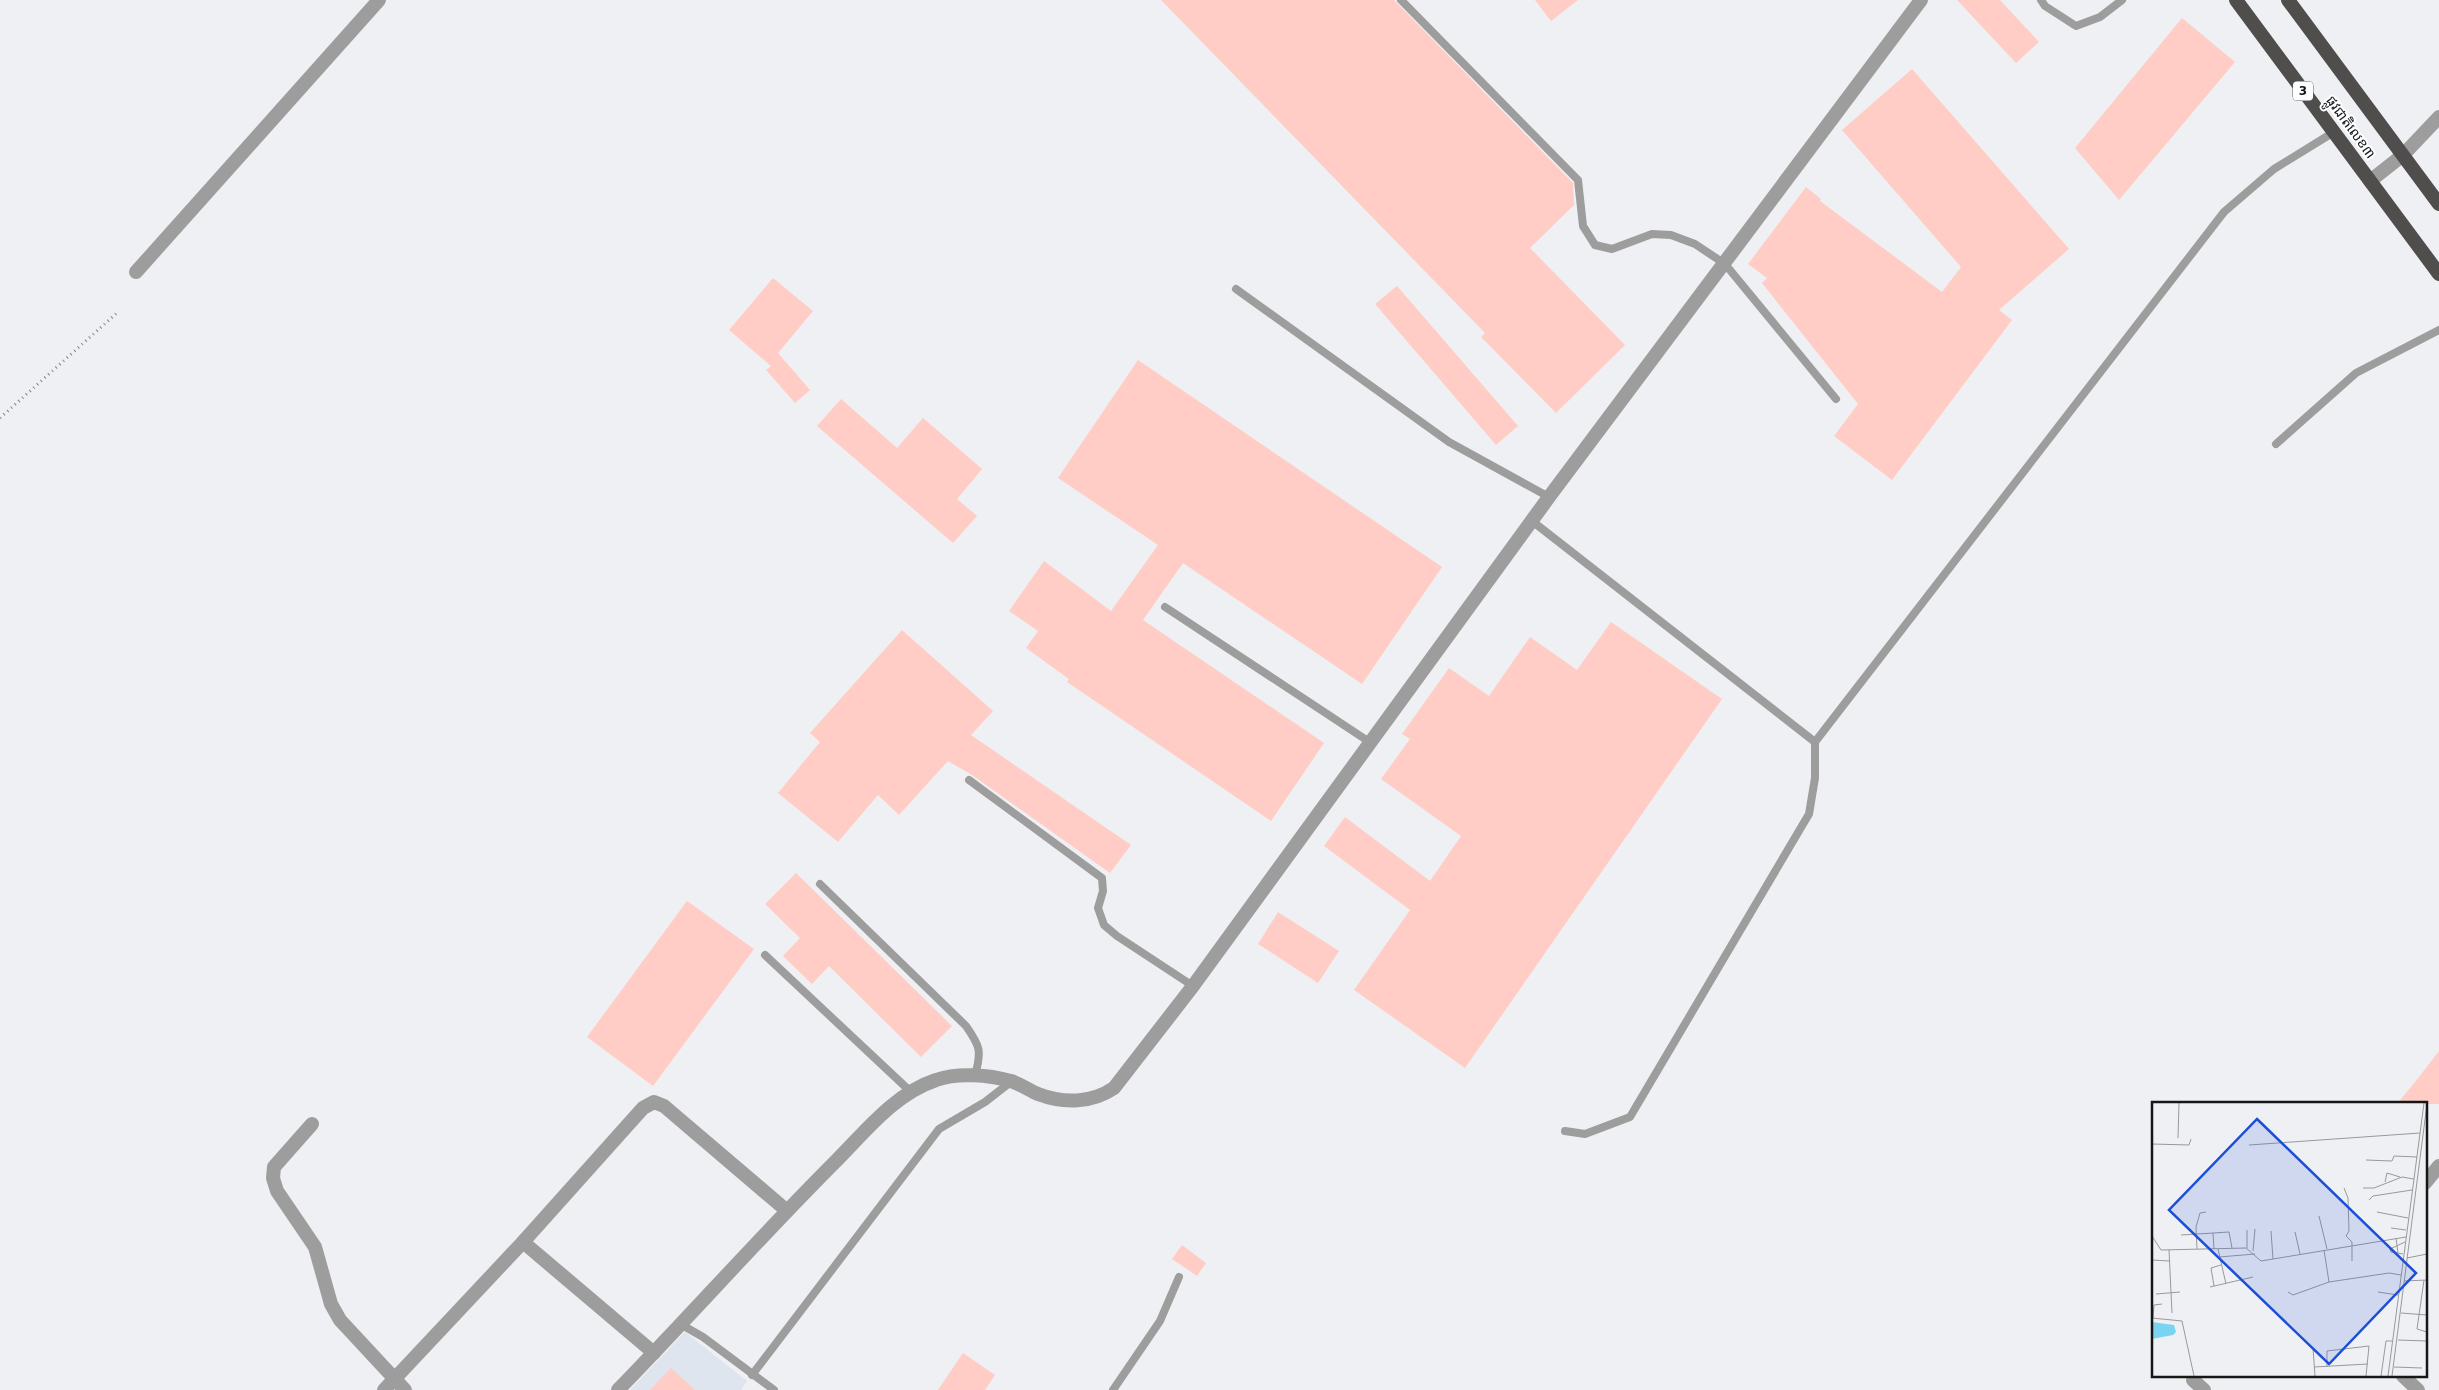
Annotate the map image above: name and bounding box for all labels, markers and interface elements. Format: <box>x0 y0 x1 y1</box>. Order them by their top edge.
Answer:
road number: 3 <box>2293 82 2313 100</box>
street label: ផ្លូវជាតិលេខ៣ <box>2320 93 2379 164</box>
inset map <box>2152 1102 2426 1378</box>

